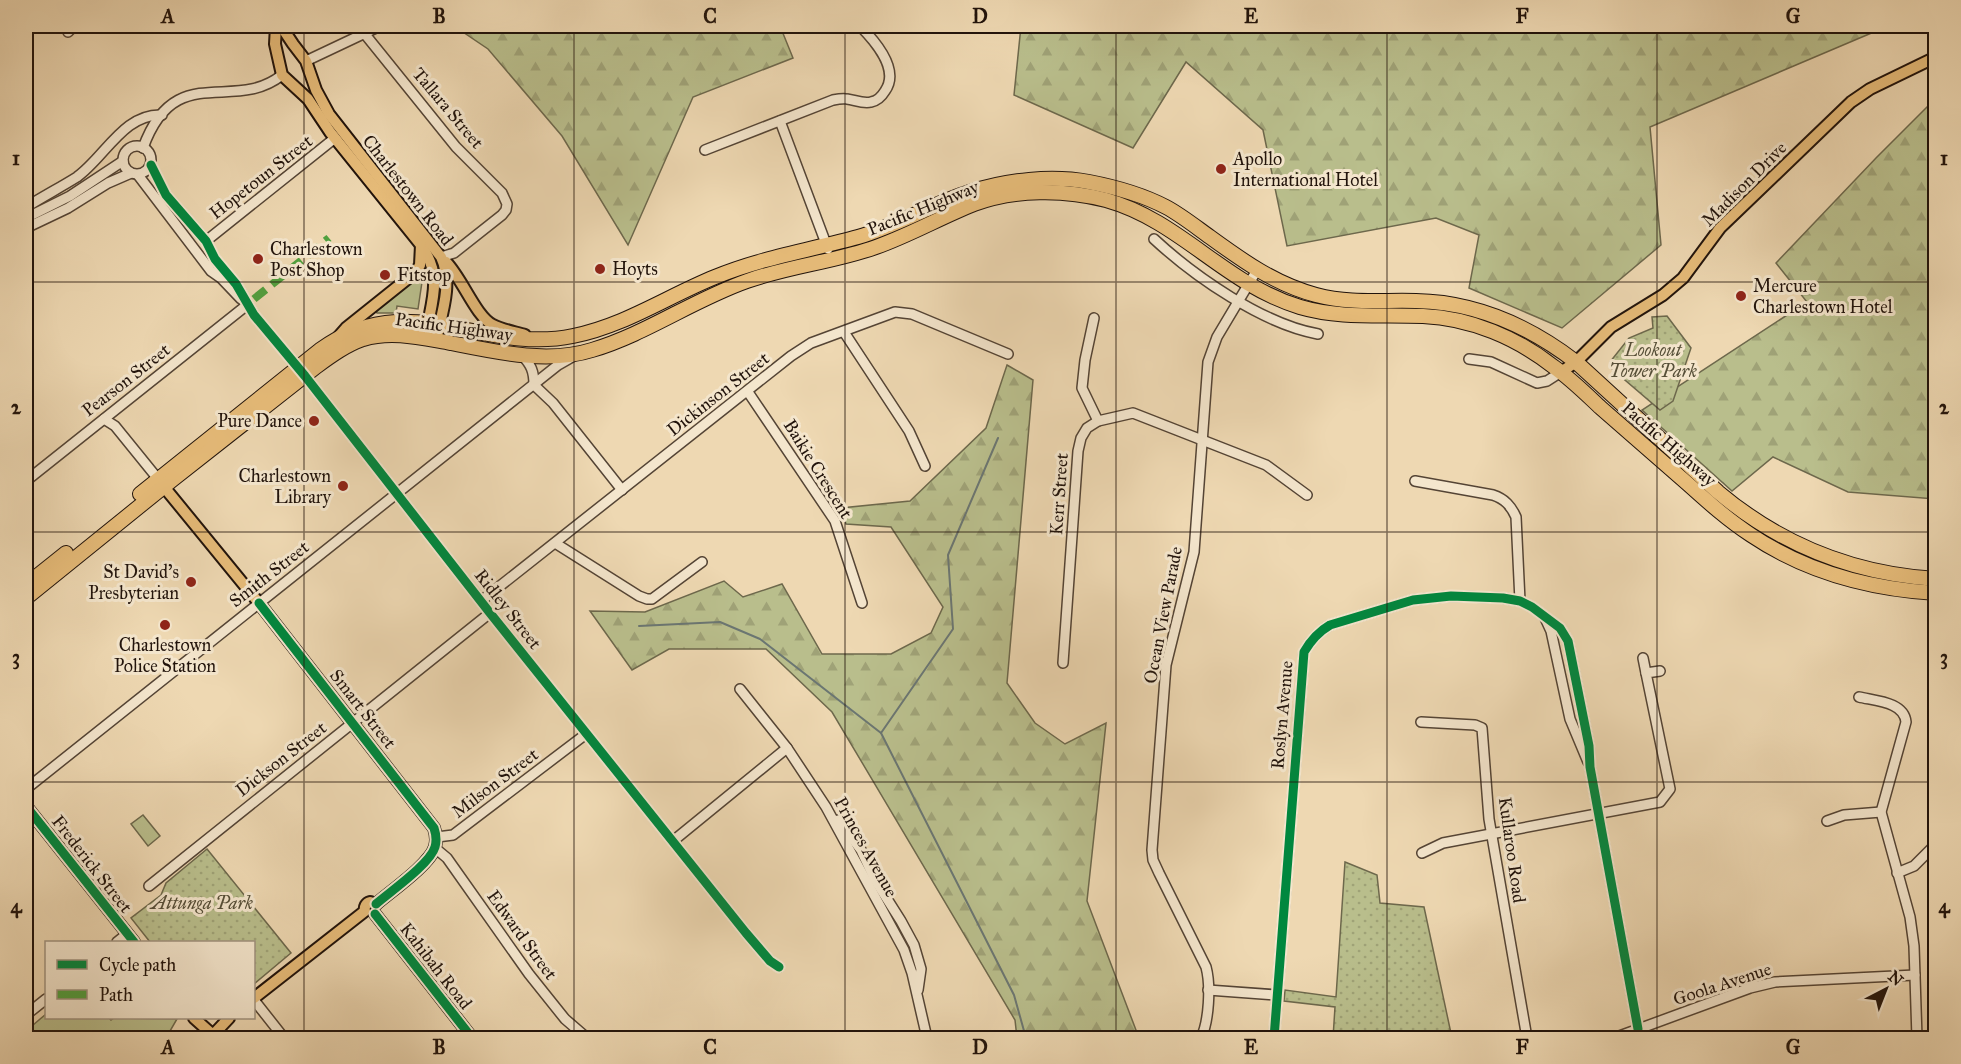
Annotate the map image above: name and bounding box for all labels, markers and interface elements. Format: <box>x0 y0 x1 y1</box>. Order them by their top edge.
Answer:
text: A <box>159 4 175 28</box>
text: B <box>432 4 446 28</box>
text: C <box>703 4 717 28</box>
text: D <box>972 4 988 28</box>
text: E <box>1244 4 1259 28</box>
text: F <box>1515 4 1529 28</box>
text: G <box>1786 4 1801 28</box>
street label: Tallara Street <box>408 63 489 154</box>
street label: Hopetoun Street <box>205 130 317 224</box>
street label: Charlestown Road <box>358 130 458 250</box>
street label: Madison Drive <box>1697 137 1791 231</box>
text: 1 <box>12 146 20 170</box>
text: 1 <box>1940 146 1948 170</box>
place label: Apollo International Hotel <box>1232 148 1378 191</box>
marker: Apollo International Hotel <box>1214 162 1228 176</box>
street label: Pacific Highway <box>864 175 983 241</box>
place label: Charlestown Post Shop <box>270 238 363 281</box>
marker: Charlestown Post Shop <box>251 252 265 266</box>
place label: Hoyts <box>612 258 658 280</box>
marker: Hoyts <box>593 262 607 276</box>
place label: Fitstop <box>397 264 451 286</box>
marker: Fitstop <box>378 268 392 282</box>
place label: Mercure Charlestown Hotel <box>1753 275 1893 318</box>
marker: Mercure Charlestown Hotel <box>1734 289 1748 303</box>
street label: Pacific Highway <box>394 308 515 347</box>
street label: Pearson Street <box>78 338 175 421</box>
park label: Lookout Tower Park <box>1609 339 1697 382</box>
street label: Dickinson Street <box>662 347 774 441</box>
text: 2 <box>11 395 22 419</box>
text: 2 <box>1939 395 1950 419</box>
street label: Pacific Highway <box>1616 397 1721 492</box>
place label: Pure Dance <box>217 410 302 432</box>
marker: Pure Dance <box>307 414 321 428</box>
street label: Baikie Crescent <box>779 415 858 523</box>
street label: Kerr Street <box>1045 452 1073 536</box>
place label: Charlestown Library <box>239 465 332 508</box>
marker: Charlestown Library <box>336 479 350 493</box>
street label: Smith Street <box>225 536 314 612</box>
street label: Ocean View Parade <box>1139 545 1187 685</box>
place label: St David’s Presbyterian <box>88 561 179 604</box>
street label: Ridley Street <box>470 564 547 654</box>
marker: St David’s Presbyterian <box>184 575 198 589</box>
marker: Charlestown Police Station <box>158 618 172 632</box>
place label: Charlestown Police Station <box>114 634 216 677</box>
text: 3 <box>12 645 20 670</box>
text: 3 <box>1940 645 1948 670</box>
street label: Roslyn Avenue <box>1266 660 1298 770</box>
street label: Smart Street <box>325 665 401 754</box>
street label: Dickson Street <box>231 716 331 801</box>
street label: Milson Street <box>447 743 543 823</box>
street label: Princes Avenue <box>829 793 903 901</box>
street label: Kullaroo Road <box>1494 796 1530 904</box>
street label: Frederick Street <box>47 811 137 918</box>
street label: Edward Street <box>482 886 562 985</box>
park label: Attunga Park <box>149 892 253 914</box>
text: 4 <box>10 894 22 919</box>
text: 4 <box>1938 894 1950 919</box>
street label: Kahibah Road <box>395 918 477 1014</box>
legend <box>45 941 255 1019</box>
text: Cycle path <box>99 954 176 976</box>
street label: Goola Avenue <box>1670 958 1774 1010</box>
north arrow <box>1856 959 1916 1019</box>
text: N <box>1884 967 1907 990</box>
text: Path <box>99 984 133 1006</box>
text: A <box>159 1035 175 1059</box>
text: B <box>432 1035 446 1059</box>
text: C <box>703 1035 717 1059</box>
text: D <box>972 1035 988 1059</box>
text: E <box>1244 1035 1259 1059</box>
text: F <box>1515 1035 1529 1059</box>
text: G <box>1786 1035 1801 1059</box>

